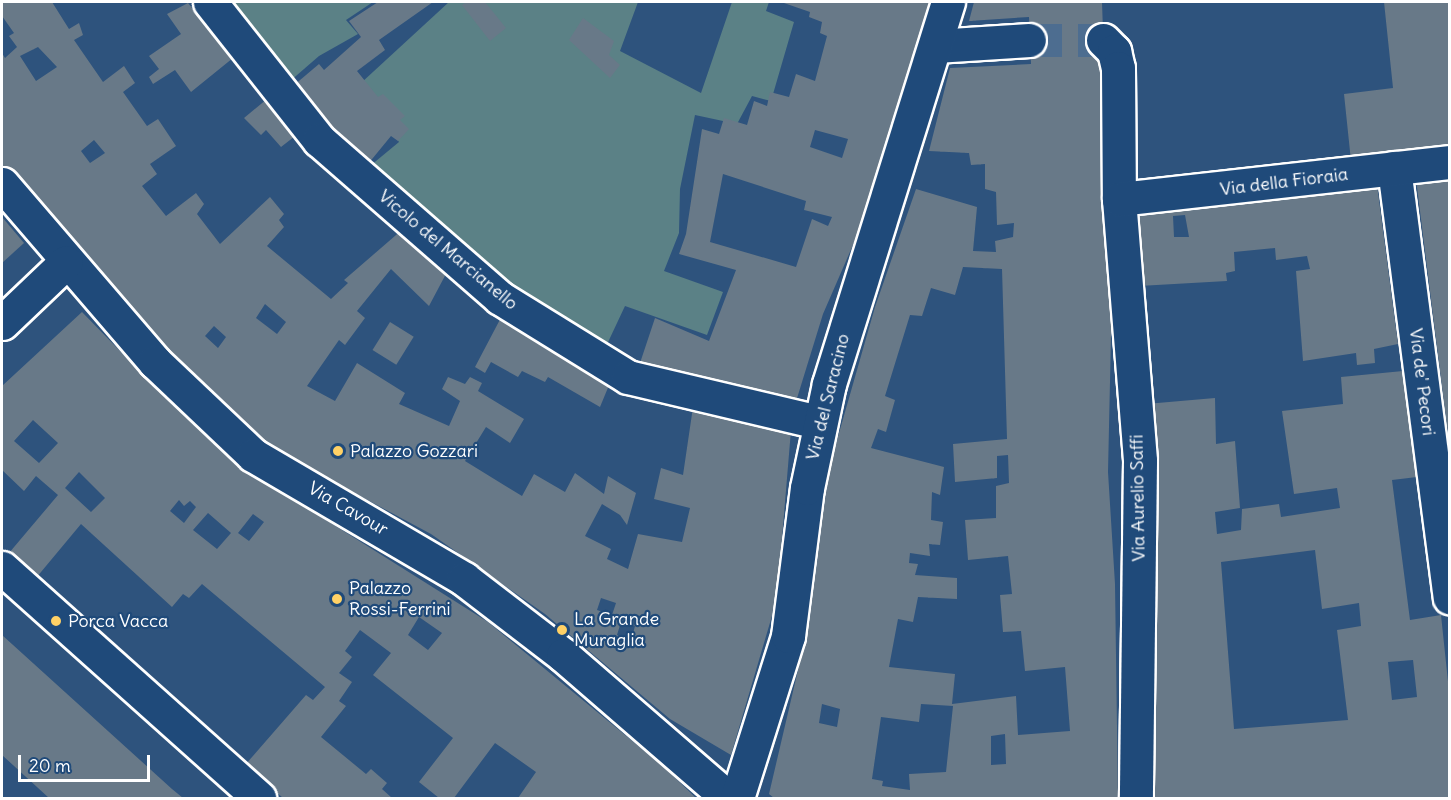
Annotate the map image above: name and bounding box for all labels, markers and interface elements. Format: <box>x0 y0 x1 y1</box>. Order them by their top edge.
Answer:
street label: Via della Fioraia <box>1219 163 1349 201</box>
street label: Vicolo del Marcianello <box>374 185 522 315</box>
street label: Via de' Pecori <box>1405 327 1439 437</box>
street label: Via del Saracino <box>802 331 854 463</box>
street label: Via Aurelio Saffi <box>1126 434 1150 562</box>
place label: Palazzo Gozzari <box>350 440 478 462</box>
marker: Palazzo Gozzari <box>331 444 345 458</box>
street label: Via Cavour <box>304 478 392 540</box>
place label: Palazzo Rossi-Ferrini <box>349 578 451 620</box>
marker: Palazzo Rossi-Ferrini <box>330 592 344 606</box>
place label: La Grande Muraglia <box>574 609 659 652</box>
place label: Porca Vacca <box>68 610 168 632</box>
marker: Porca Vacca <box>49 614 63 628</box>
marker: La Grande Muraglia <box>555 623 569 637</box>
scale bar <box>21 743 153 781</box>
text: 20 m <box>29 754 71 777</box>

